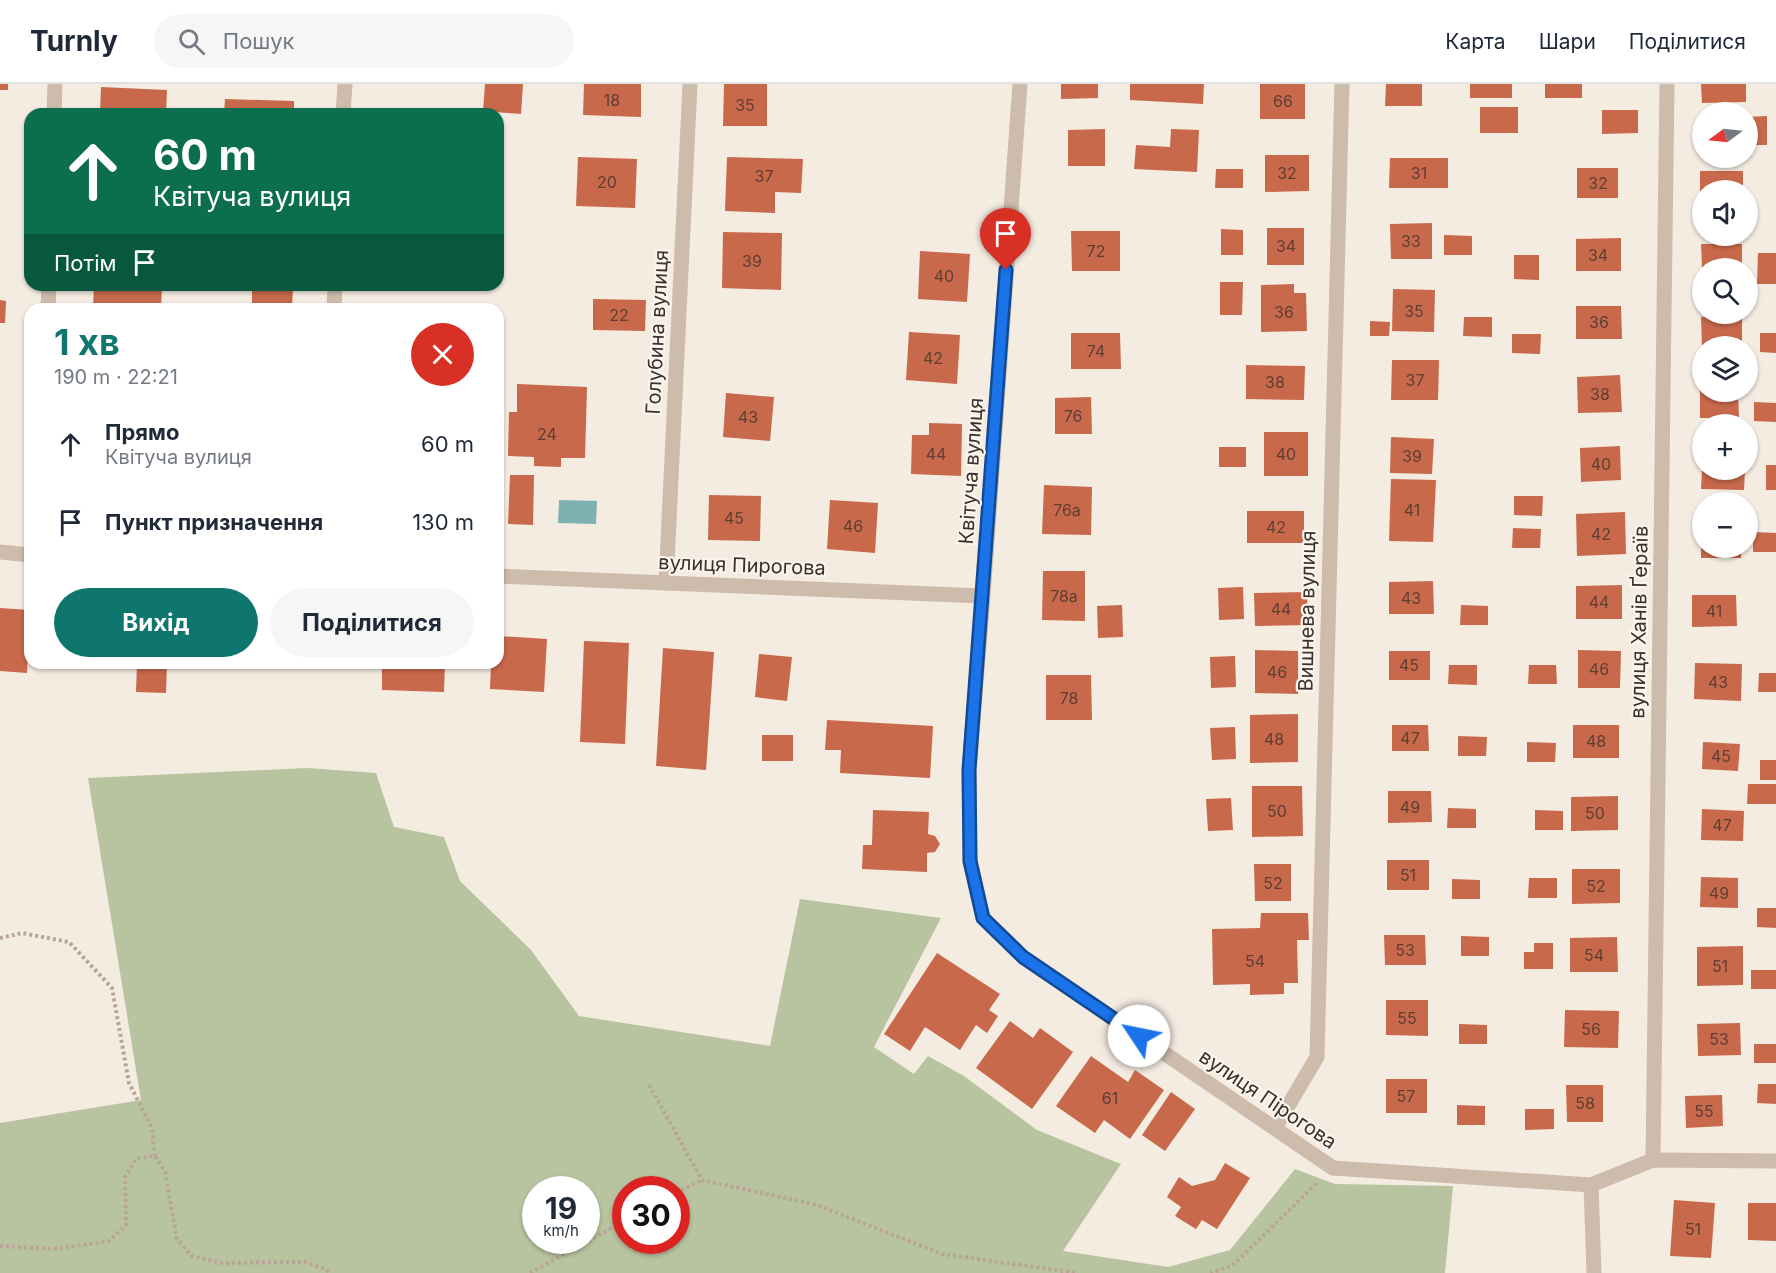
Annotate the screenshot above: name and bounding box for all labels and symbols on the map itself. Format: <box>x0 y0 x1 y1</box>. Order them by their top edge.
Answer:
house number: 18 <box>604 90 620 110</box>
house number: 66 <box>1273 91 1293 111</box>
house number: 35 <box>735 95 755 115</box>
north arrow <box>1692 102 1758 168</box>
house number: 32 <box>1277 163 1297 183</box>
house number: 31 <box>1411 163 1427 183</box>
house number: 37 <box>755 166 773 186</box>
house number: 20 <box>597 172 617 192</box>
house number: 32 <box>1588 173 1608 193</box>
pin <box>980 208 1031 270</box>
house number: 33 <box>1401 231 1421 251</box>
house number: 34 <box>1276 236 1296 256</box>
house number: 72 <box>1087 241 1105 261</box>
house number: 34 <box>1588 245 1608 265</box>
street label: Голубина вулиця <box>641 249 673 415</box>
house number: 39 <box>742 251 762 271</box>
house number: 40 <box>934 266 954 286</box>
house number: 35 <box>1404 301 1424 321</box>
house number: 36 <box>1274 302 1294 322</box>
house number: 22 <box>609 305 629 325</box>
house number: 36 <box>1589 312 1609 332</box>
house number: 74 <box>1087 341 1105 361</box>
house number: 42 <box>923 348 943 368</box>
house number: 37 <box>1406 370 1424 390</box>
house number: 38 <box>1265 372 1285 392</box>
house number: 38 <box>1590 384 1610 404</box>
street label: Квітуча вулиця <box>954 397 988 545</box>
house number: 76 <box>1064 406 1082 426</box>
house number: 43 <box>738 407 758 427</box>
house number: 24 <box>537 424 557 444</box>
house number: 44 <box>926 444 946 464</box>
house number: 40 <box>1276 444 1296 464</box>
house number: 39 <box>1402 446 1422 466</box>
house number: 40 <box>1591 454 1611 474</box>
house number: 76а <box>1053 500 1081 520</box>
house number: 41 <box>1404 500 1420 520</box>
house number: 45 <box>724 508 744 528</box>
house number: 46 <box>843 516 863 536</box>
house number: 42 <box>1266 517 1286 537</box>
house number: 42 <box>1591 524 1611 544</box>
street label: вулиця Ханів Ґераїв <box>1625 525 1653 719</box>
street label: Вишнева вулиця <box>1294 530 1320 692</box>
street label: вулиця Пирогова <box>658 550 826 580</box>
house number: 78а <box>1050 586 1078 606</box>
house number: 43 <box>1401 588 1421 608</box>
house number: 44 <box>1589 592 1609 612</box>
house number: 44 <box>1271 599 1291 619</box>
house number: 41 <box>1706 601 1722 621</box>
house number: 45 <box>1399 655 1419 675</box>
house number: 46 <box>1589 659 1609 679</box>
house number: 46 <box>1267 662 1287 682</box>
house number: 43 <box>1708 672 1728 692</box>
house number: 78 <box>1060 688 1078 708</box>
house number: 47 <box>1400 728 1420 748</box>
house number: 48 <box>1264 729 1284 749</box>
house number: 48 <box>1586 731 1606 751</box>
house number: 45 <box>1711 746 1731 766</box>
house number: 49 <box>1400 797 1420 817</box>
house number: 50 <box>1267 801 1287 821</box>
house number: 50 <box>1585 803 1605 823</box>
house number: 47 <box>1712 815 1732 835</box>
house number: 51 <box>1400 865 1416 885</box>
house number: 52 <box>1263 873 1283 893</box>
house number: 52 <box>1586 876 1606 896</box>
house number: 49 <box>1709 883 1729 903</box>
house number: 53 <box>1395 940 1415 960</box>
house number: 54 <box>1584 945 1604 965</box>
house number: 54 <box>1245 951 1265 971</box>
house number: 51 <box>1712 956 1728 976</box>
position arrow <box>1107 1004 1171 1068</box>
house number: 55 <box>1397 1008 1417 1028</box>
house number: 56 <box>1581 1019 1601 1039</box>
house number: 53 <box>1709 1029 1729 1049</box>
street label: вулиця Пірогова <box>1195 1044 1341 1154</box>
house number: 57 <box>1397 1086 1415 1106</box>
house number: 61 <box>1102 1088 1118 1108</box>
house number: 58 <box>1575 1093 1595 1113</box>
house number: 55 <box>1694 1101 1714 1121</box>
speed limit sign: 30 <box>612 1176 690 1254</box>
house number: 51 <box>1685 1219 1701 1239</box>

